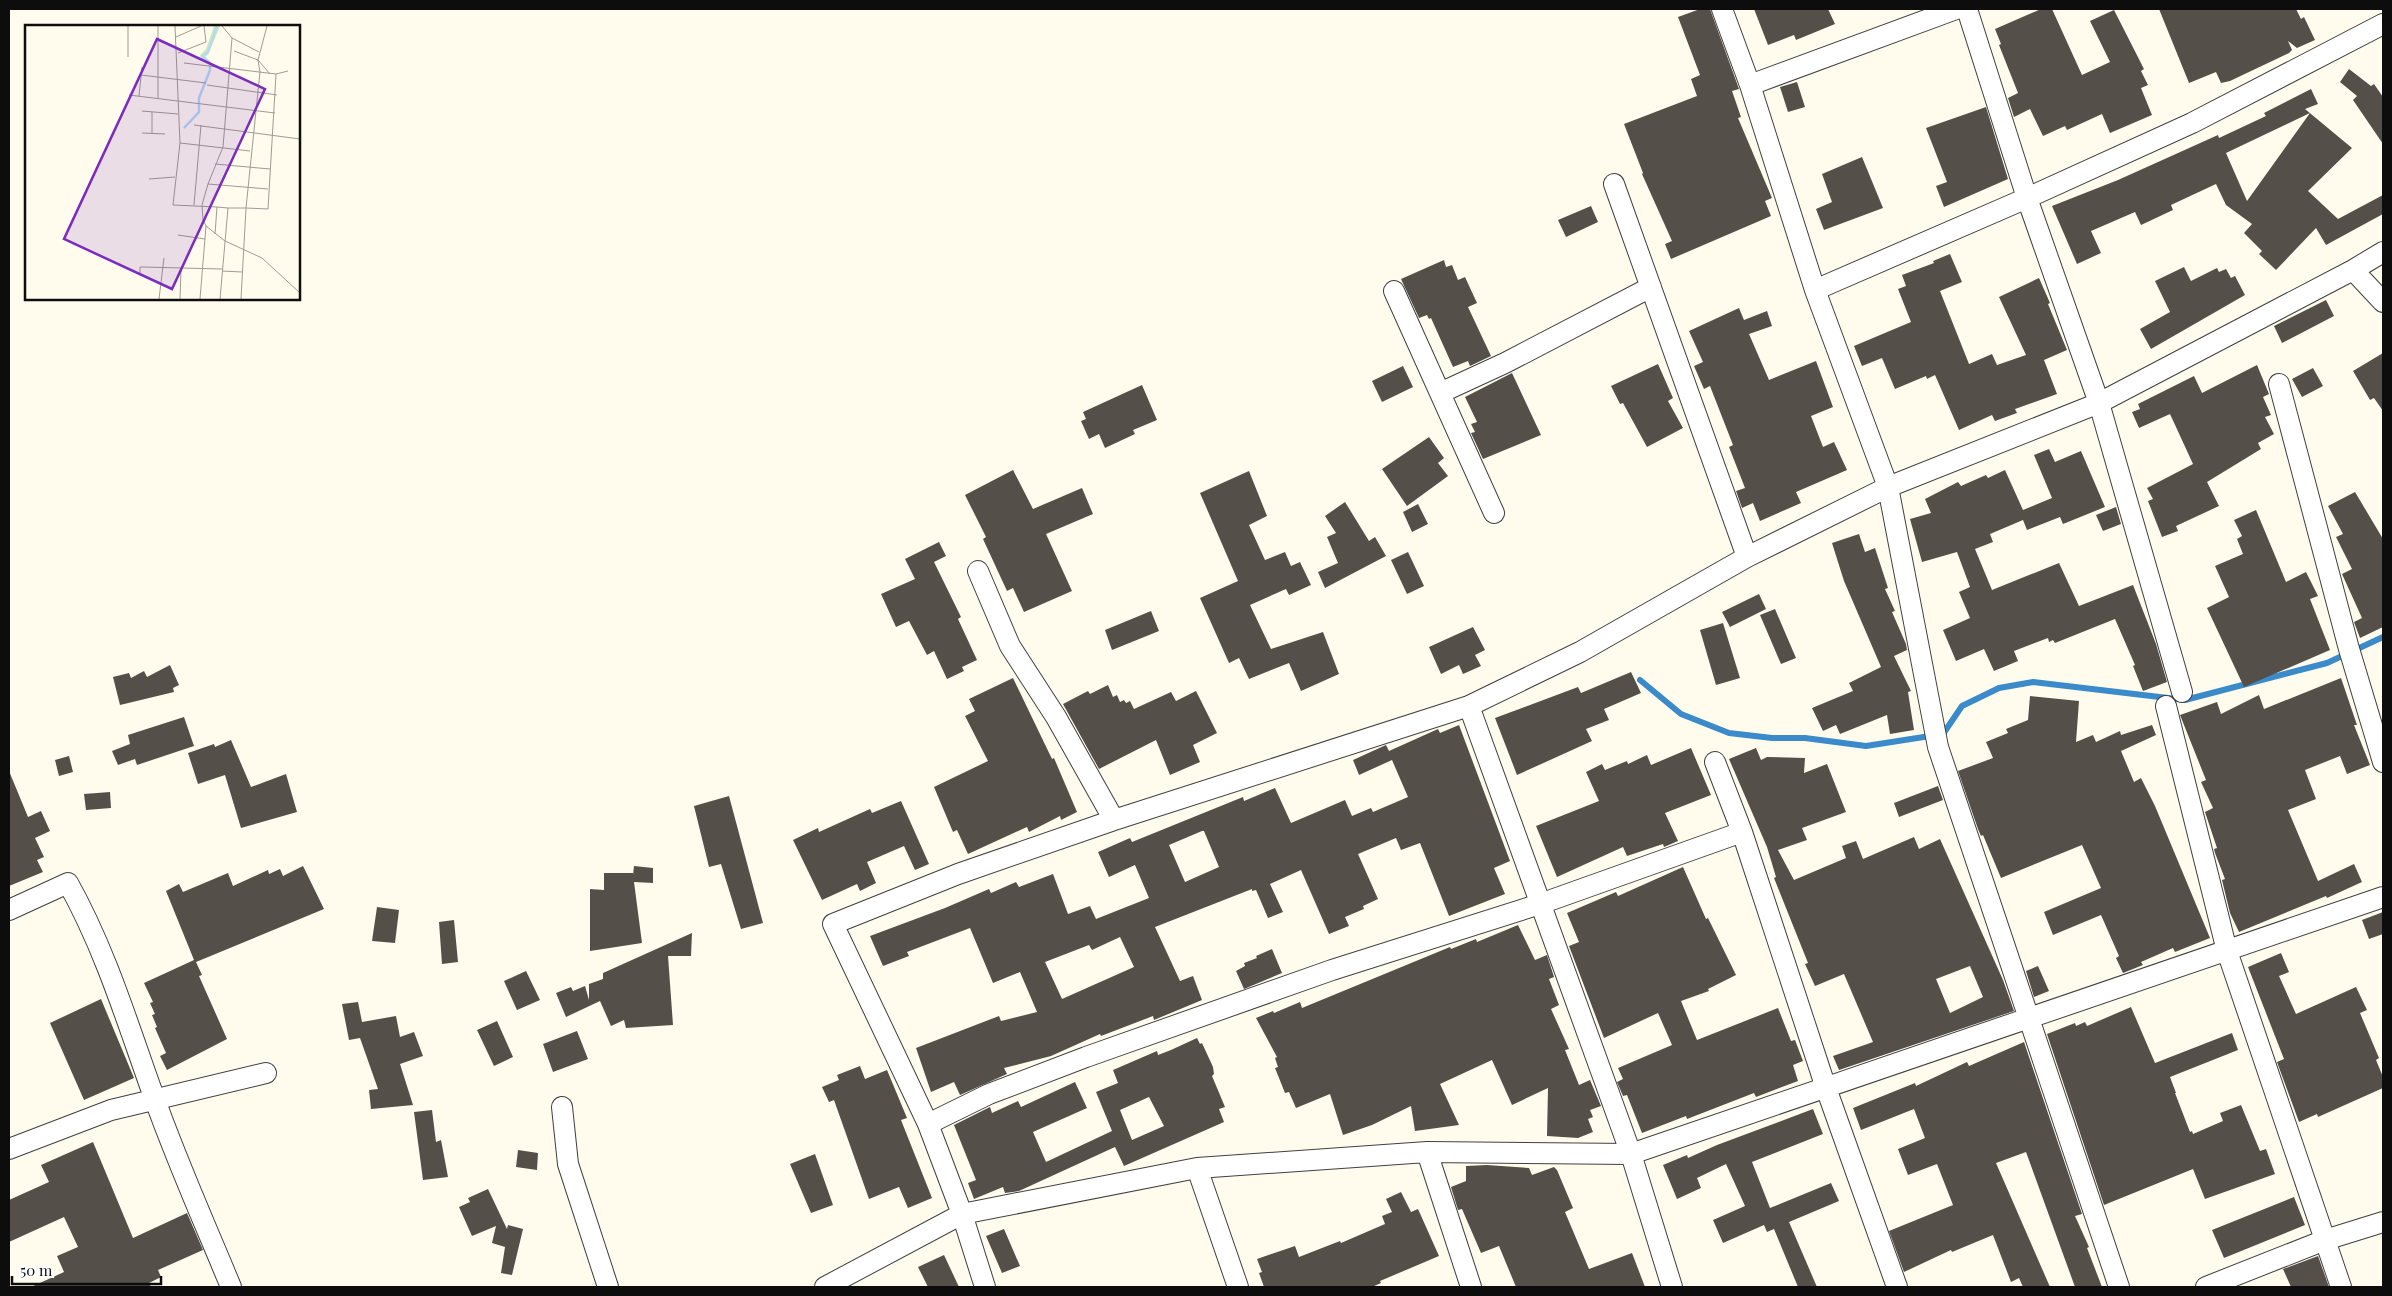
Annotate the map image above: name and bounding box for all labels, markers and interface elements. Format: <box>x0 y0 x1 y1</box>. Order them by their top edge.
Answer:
inset map <box>25 25 300 300</box>
scale bar <box>12 1254 161 1286</box>
text: 50 m <box>20 1260 53 1280</box>

